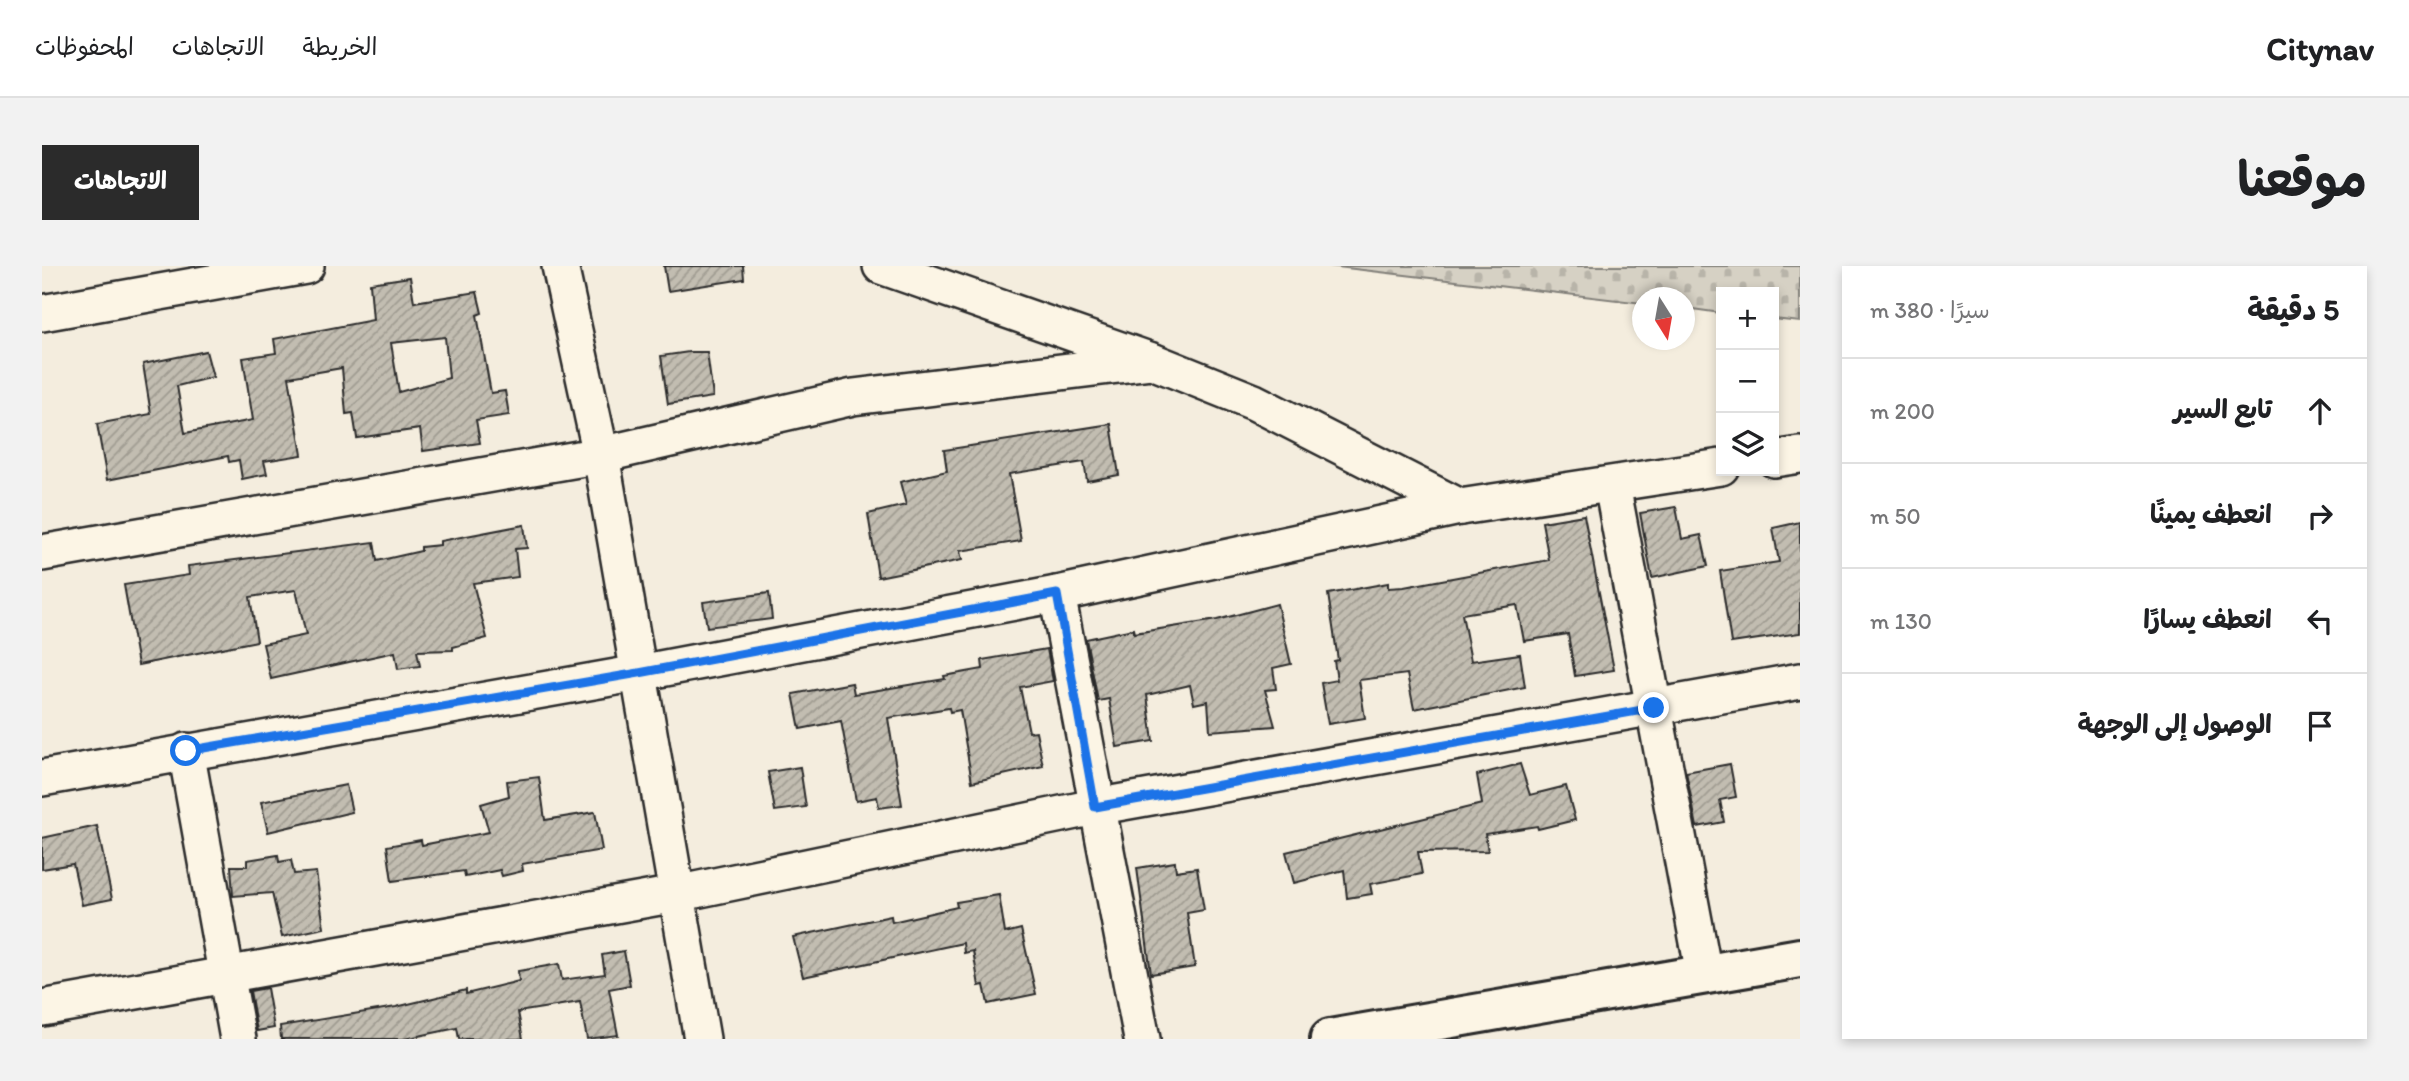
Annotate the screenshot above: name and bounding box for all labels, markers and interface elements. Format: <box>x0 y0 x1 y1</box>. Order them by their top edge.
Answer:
text: Citynav <box>2266 29 2374 68</box>
text: المحفوظات <box>35 32 134 61</box>
text: الاتجاهات <box>172 32 265 61</box>
text: الخريطة <box>303 32 377 61</box>
button: الاتجاهات <box>42 145 199 220</box>
text: موقعنا <box>2237 149 2367 208</box>
north arrow <box>1632 287 1695 350</box>
map controls <box>1716 287 1779 476</box>
button: + <box>1716 287 1779 350</box>
text: 5 دقيقة <box>2247 291 2339 328</box>
text: سيرًا · 380 m <box>1870 296 1990 324</box>
button: − <box>1716 350 1779 413</box>
icon: ahead <box>2301 392 2339 430</box>
text: تابع السير <box>2174 393 2272 425</box>
text: 200 m <box>1870 397 1935 425</box>
button: layers <box>1716 413 1779 476</box>
icon: right <box>2301 497 2339 535</box>
text: انعطف يمينًا <box>2150 498 2272 530</box>
text: 50 m <box>1870 502 1921 530</box>
icon: left <box>2301 602 2339 640</box>
text: انعطف يسارًا <box>2143 603 2272 635</box>
text: 130 m <box>1870 607 1932 635</box>
route end <box>1638 692 1669 723</box>
icon: arrive <box>2301 707 2339 745</box>
text: الوصول إلى الوجهة <box>2078 708 2272 740</box>
route start <box>170 735 201 766</box>

